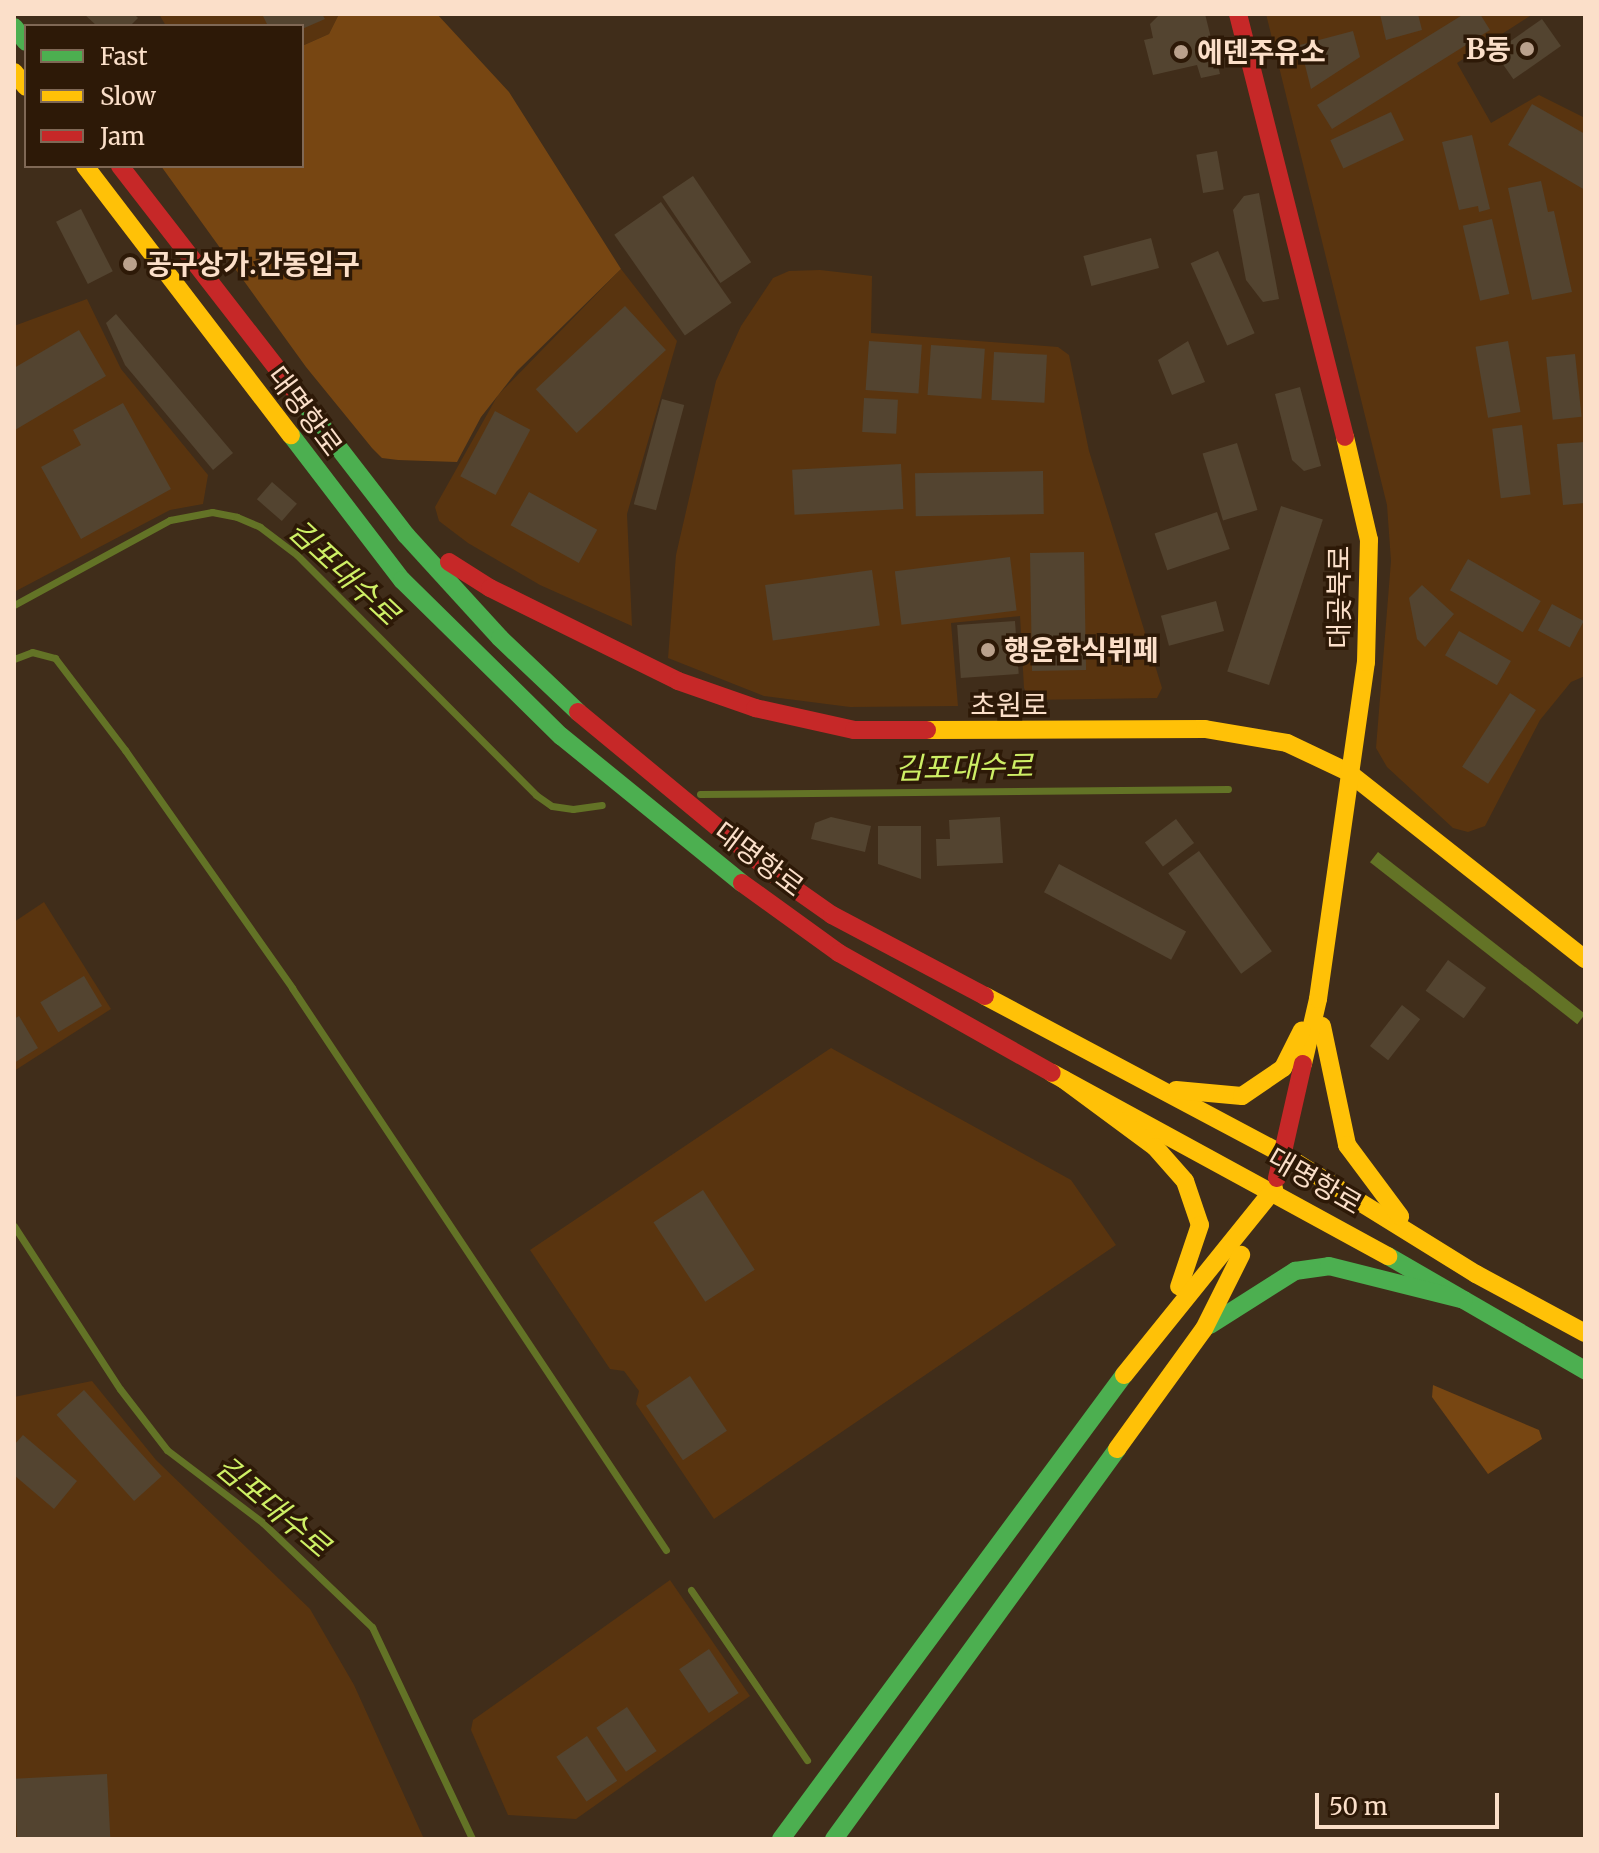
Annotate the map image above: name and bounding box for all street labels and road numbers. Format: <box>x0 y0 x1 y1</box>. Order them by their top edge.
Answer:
street label: 대명항로 <box>261 360 349 462</box>
street label: 대곶북로 <box>1322 545 1356 649</box>
street label: 초원로 <box>970 688 1048 722</box>
street label: 대명항로 <box>708 815 810 903</box>
street label: 대명항로 <box>1262 1141 1368 1221</box>

